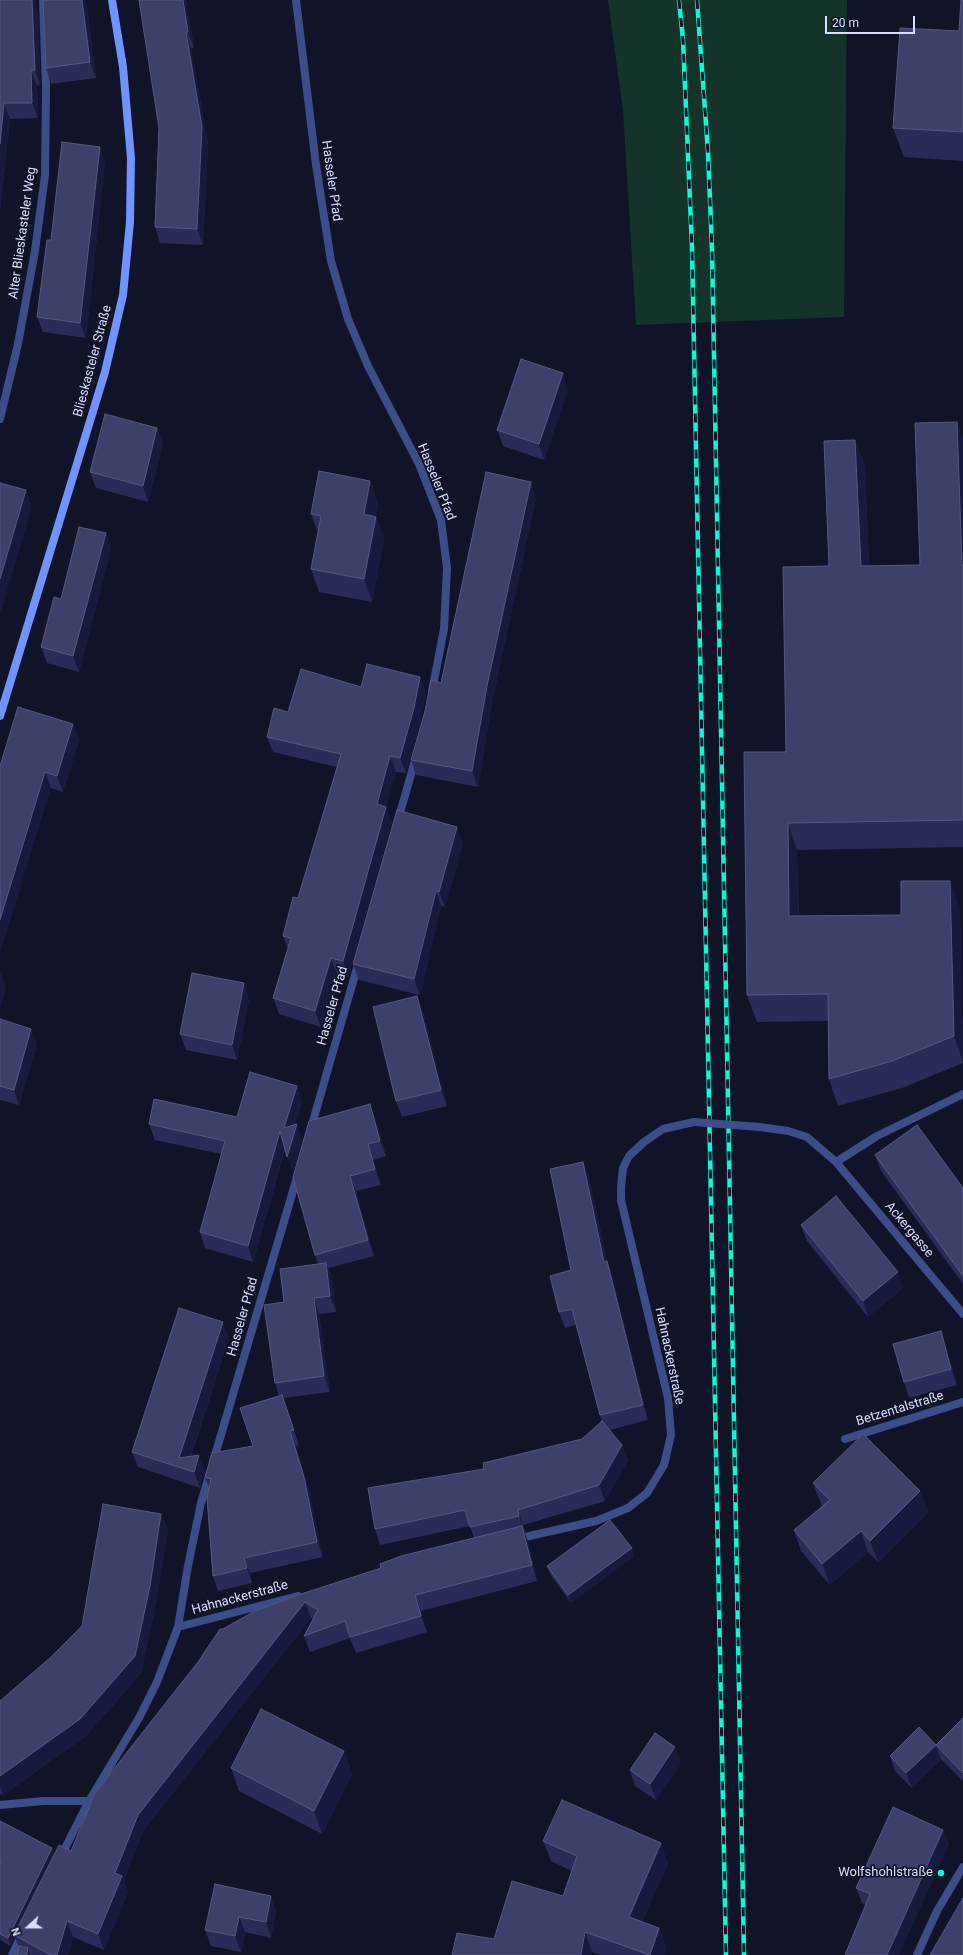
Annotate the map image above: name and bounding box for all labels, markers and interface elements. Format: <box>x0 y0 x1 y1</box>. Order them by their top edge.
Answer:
scale bar <box>827 8 917 34</box>
text: 20 m <box>832 16 859 30</box>
street label: Hasseler Pfad <box>318 140 344 222</box>
street label: Alter Blieskasteler Weg <box>6 166 40 300</box>
street label: Blieskasteler Straße <box>71 303 115 419</box>
street label: Hasseler Pfad <box>414 441 458 523</box>
street label: Hasseler Pfad <box>314 965 352 1047</box>
street label: Ackergasse <box>881 1199 937 1261</box>
street label: Hasseler Pfad <box>224 1276 262 1358</box>
street label: Hahnackerstraße <box>651 1306 687 1406</box>
street label: Betzentalstraße <box>854 1388 946 1430</box>
street label: Hahnackerstraße <box>190 1578 290 1618</box>
place label: Wolfshohlstraße <box>838 1865 933 1881</box>
marker: Wolfshohlstraße <box>936 1868 946 1878</box>
north arrow <box>8 1907 48 1947</box>
text: N <box>9 1926 24 1937</box>

